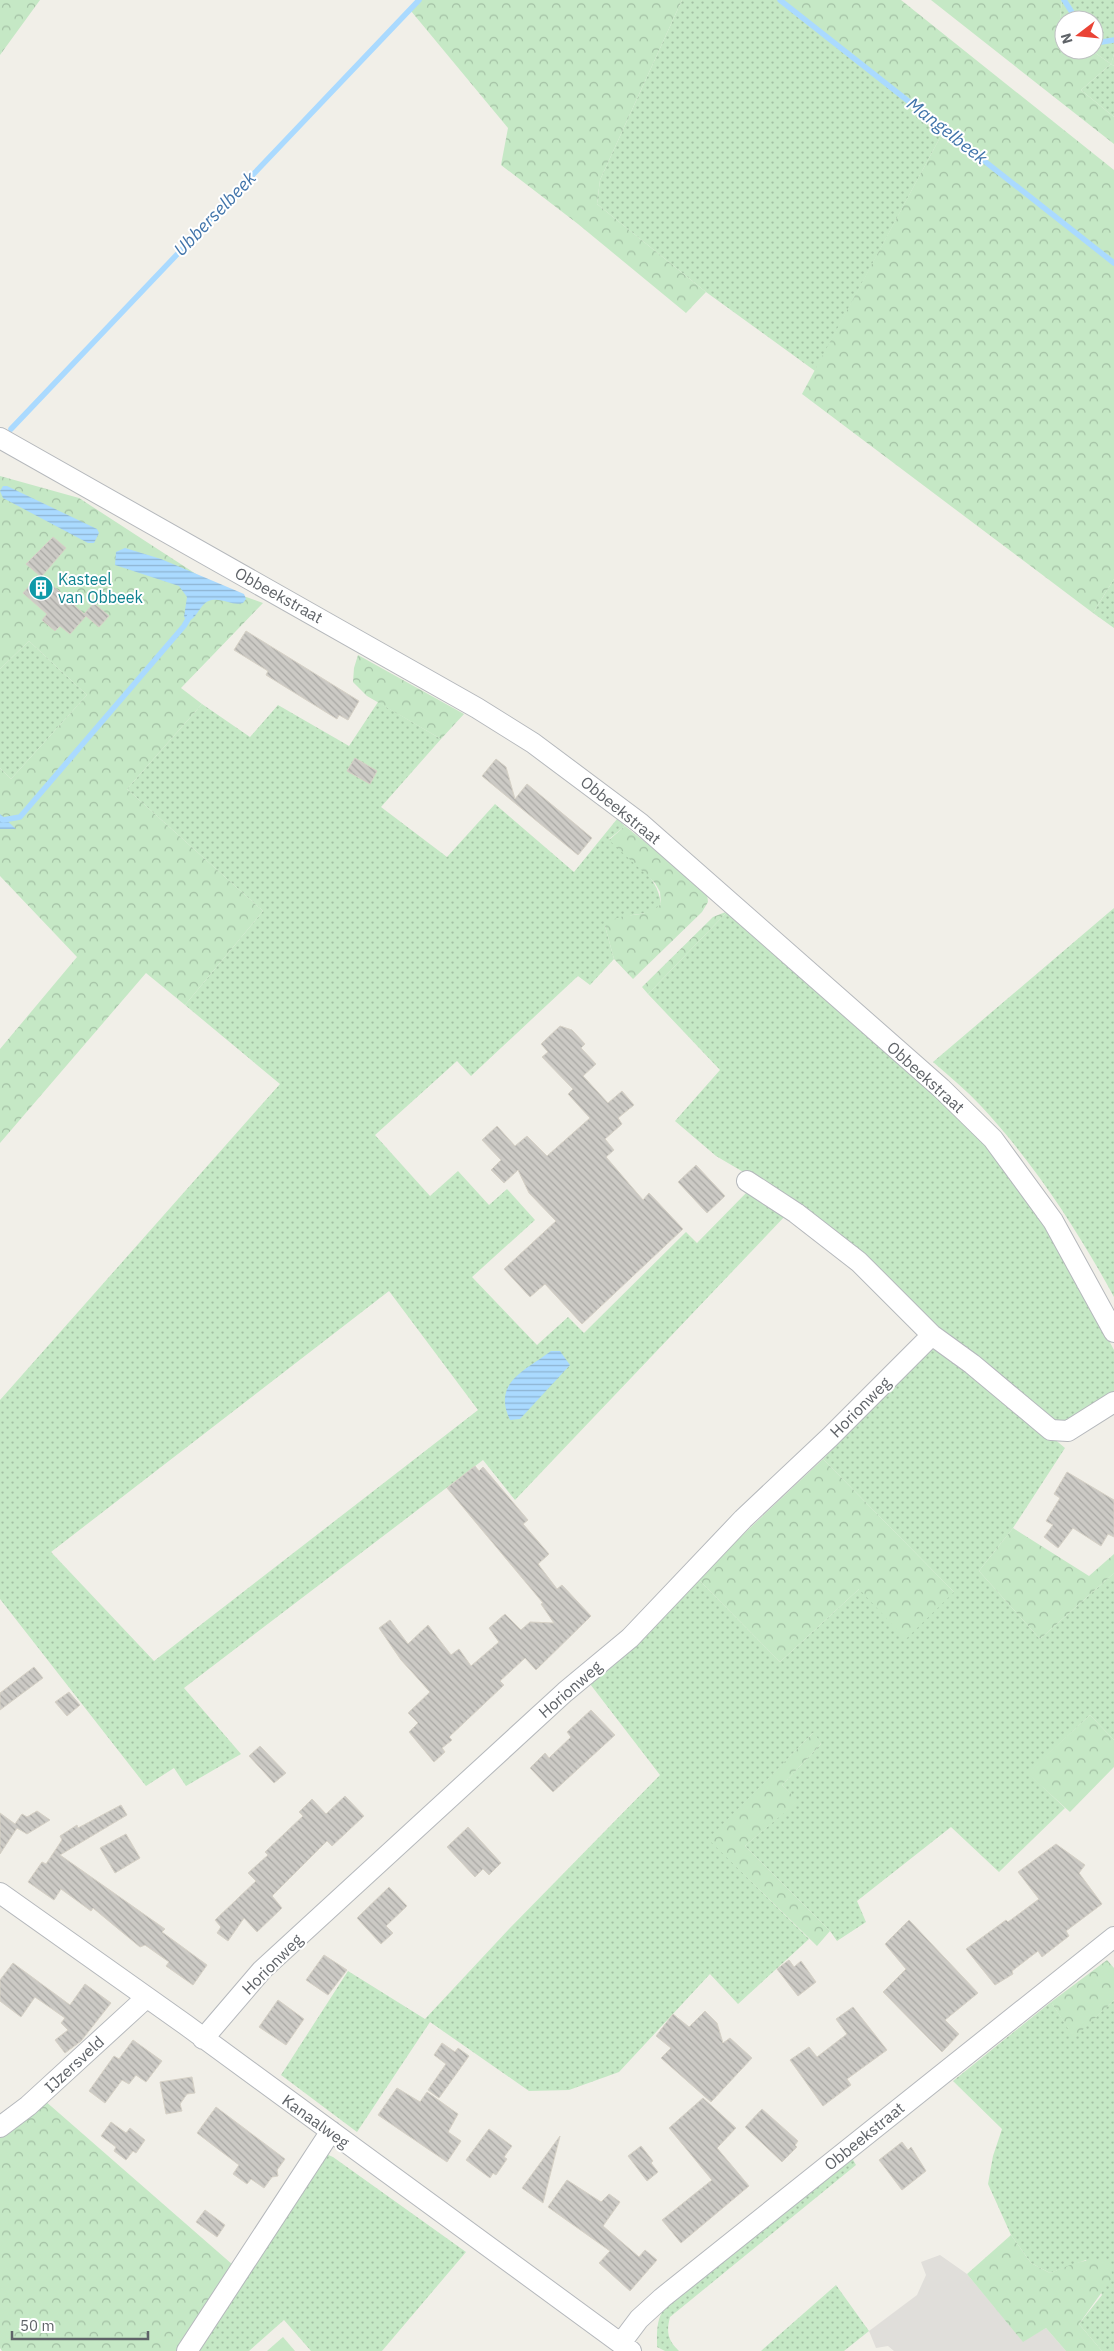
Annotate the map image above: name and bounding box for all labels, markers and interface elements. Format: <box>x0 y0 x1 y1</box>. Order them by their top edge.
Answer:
north arrow <box>1054 10 1104 60</box>
text: N <box>1056 31 1077 46</box>
water label: Mangelbeek <box>902 92 993 170</box>
water label: Ubberselbeek <box>169 166 261 261</box>
street label: Obbeekstraat <box>231 563 327 627</box>
place label: Kasteel van Obbeek <box>58 569 144 607</box>
building icon: Kasteel van Obbeek <box>28 575 54 601</box>
street label: Obbeekstraat <box>577 772 665 848</box>
street label: Obbeekstraat <box>883 1037 969 1117</box>
street label: Horionweg <box>826 1372 895 1441</box>
street label: Horionweg <box>534 1656 606 1722</box>
street label: Horionweg <box>238 1929 307 1998</box>
street label: IJzersveld <box>40 2031 108 2097</box>
street label: Kanaalweg <box>278 2090 354 2152</box>
street label: Obbeekstraat <box>820 2098 908 2174</box>
scale bar <box>12 2308 149 2340</box>
text: 50 m <box>20 2316 55 2335</box>

